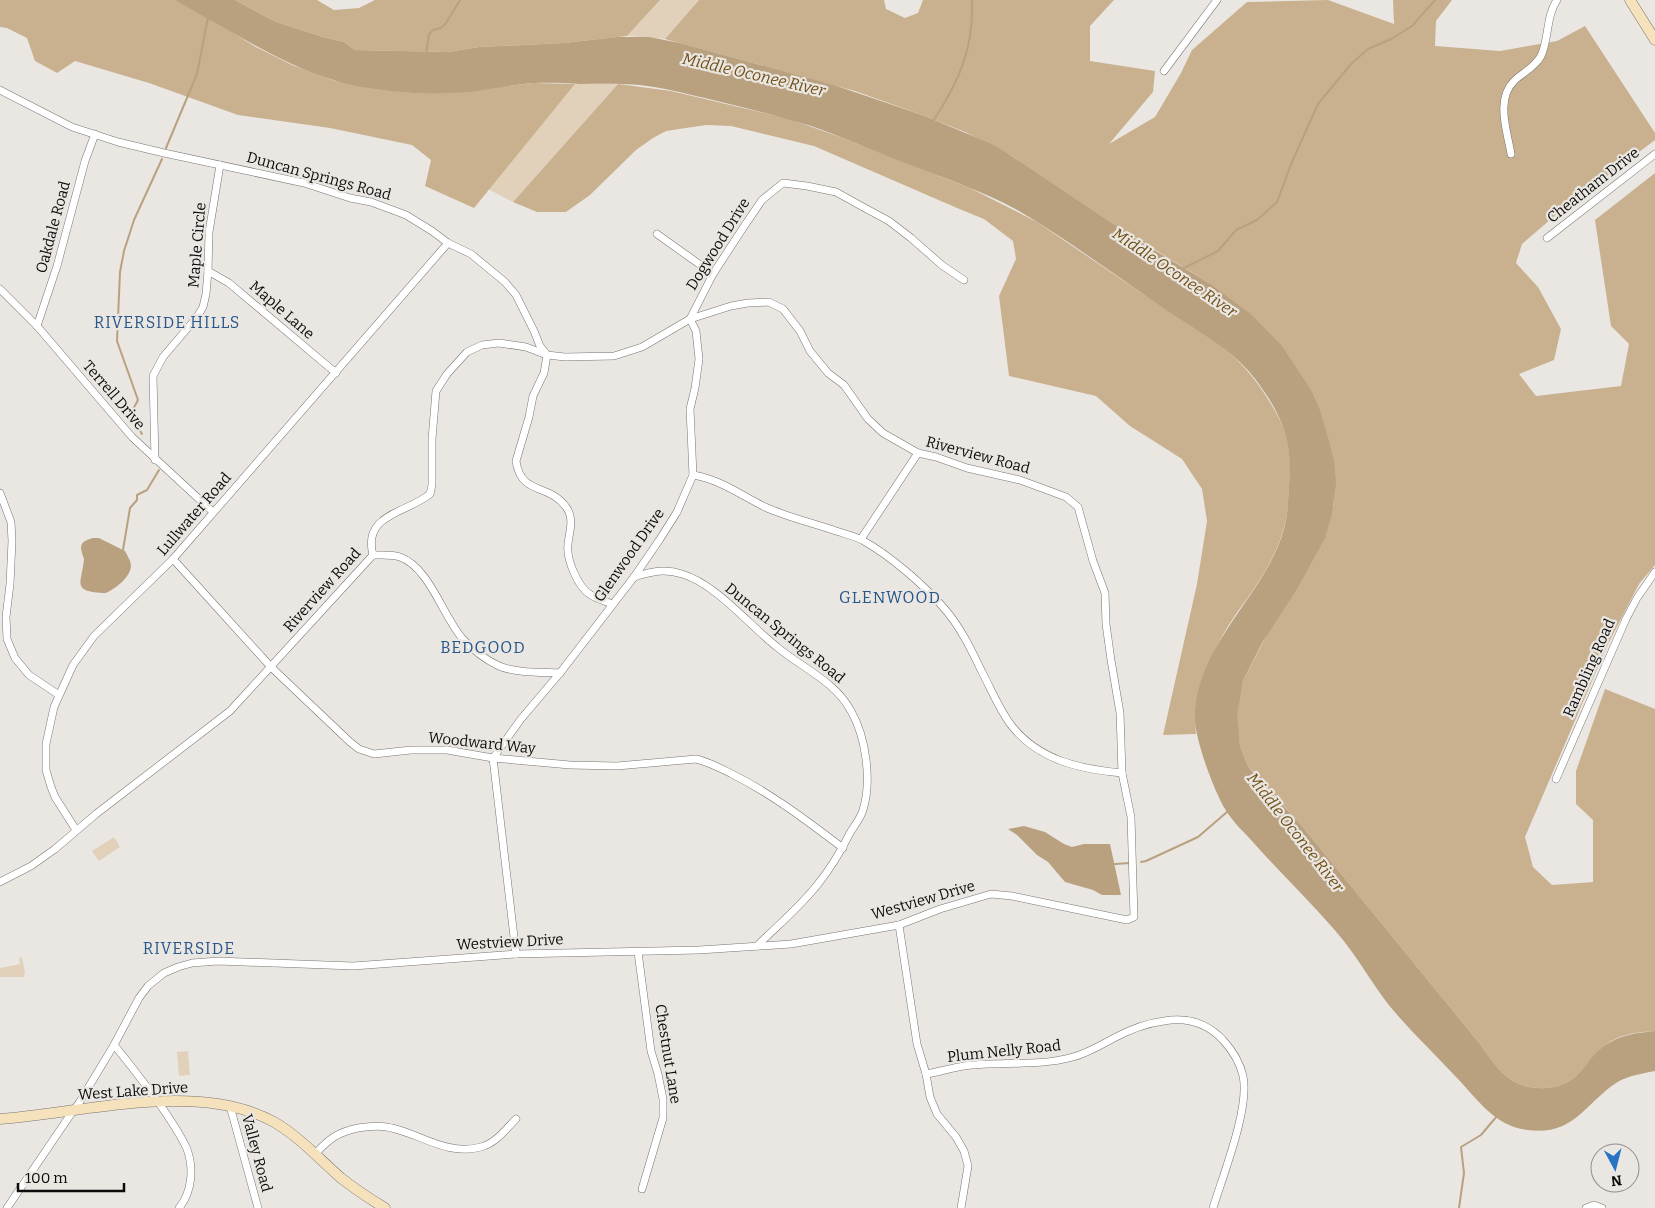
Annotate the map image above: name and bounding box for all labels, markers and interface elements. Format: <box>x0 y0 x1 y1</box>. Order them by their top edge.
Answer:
water label: Middle Oconee River <box>681 49 829 101</box>
street label: Cheatham Drive <box>1543 143 1643 227</box>
street label: Duncan Springs Road <box>245 148 393 204</box>
street label: Oakdale Road <box>32 179 74 275</box>
street label: Dogwood Drive <box>682 195 754 293</box>
street label: Maple Circle <box>184 202 210 288</box>
water label: Middle Oconee River <box>1109 224 1242 322</box>
street label: Maple Lane <box>246 277 318 343</box>
district label: RIVERSIDE HILLS <box>94 313 240 332</box>
street label: Terrell Drive <box>79 357 149 433</box>
street label: Riverview Road <box>924 432 1032 478</box>
street label: Lullwater Road <box>153 469 235 559</box>
street label: Glenwood Drive <box>590 505 668 605</box>
street label: Riverview Road <box>280 544 365 636</box>
street label: Duncan Springs Road <box>721 579 849 687</box>
district label: GLENWOOD <box>839 588 941 607</box>
street label: Rambling Road <box>1559 616 1619 720</box>
district label: BEDGOOD <box>440 638 526 657</box>
street label: Woodward Way <box>427 728 537 758</box>
water label: Middle Oconee River <box>1243 769 1349 897</box>
street label: Westview Drive <box>869 877 977 923</box>
street label: Westview Drive <box>456 930 564 954</box>
district label: RIVERSIDE <box>143 939 235 958</box>
street label: Chestnut Lane <box>651 1003 685 1105</box>
street label: Plum Nelly Road <box>946 1036 1062 1066</box>
street label: West Lake Drive <box>77 1078 189 1104</box>
street label: Valley Road <box>238 1112 276 1194</box>
north arrow <box>1590 1143 1640 1193</box>
scale bar <box>18 1160 124 1192</box>
text: 100 m <box>25 1169 68 1187</box>
text: N <box>1610 1171 1623 1190</box>

